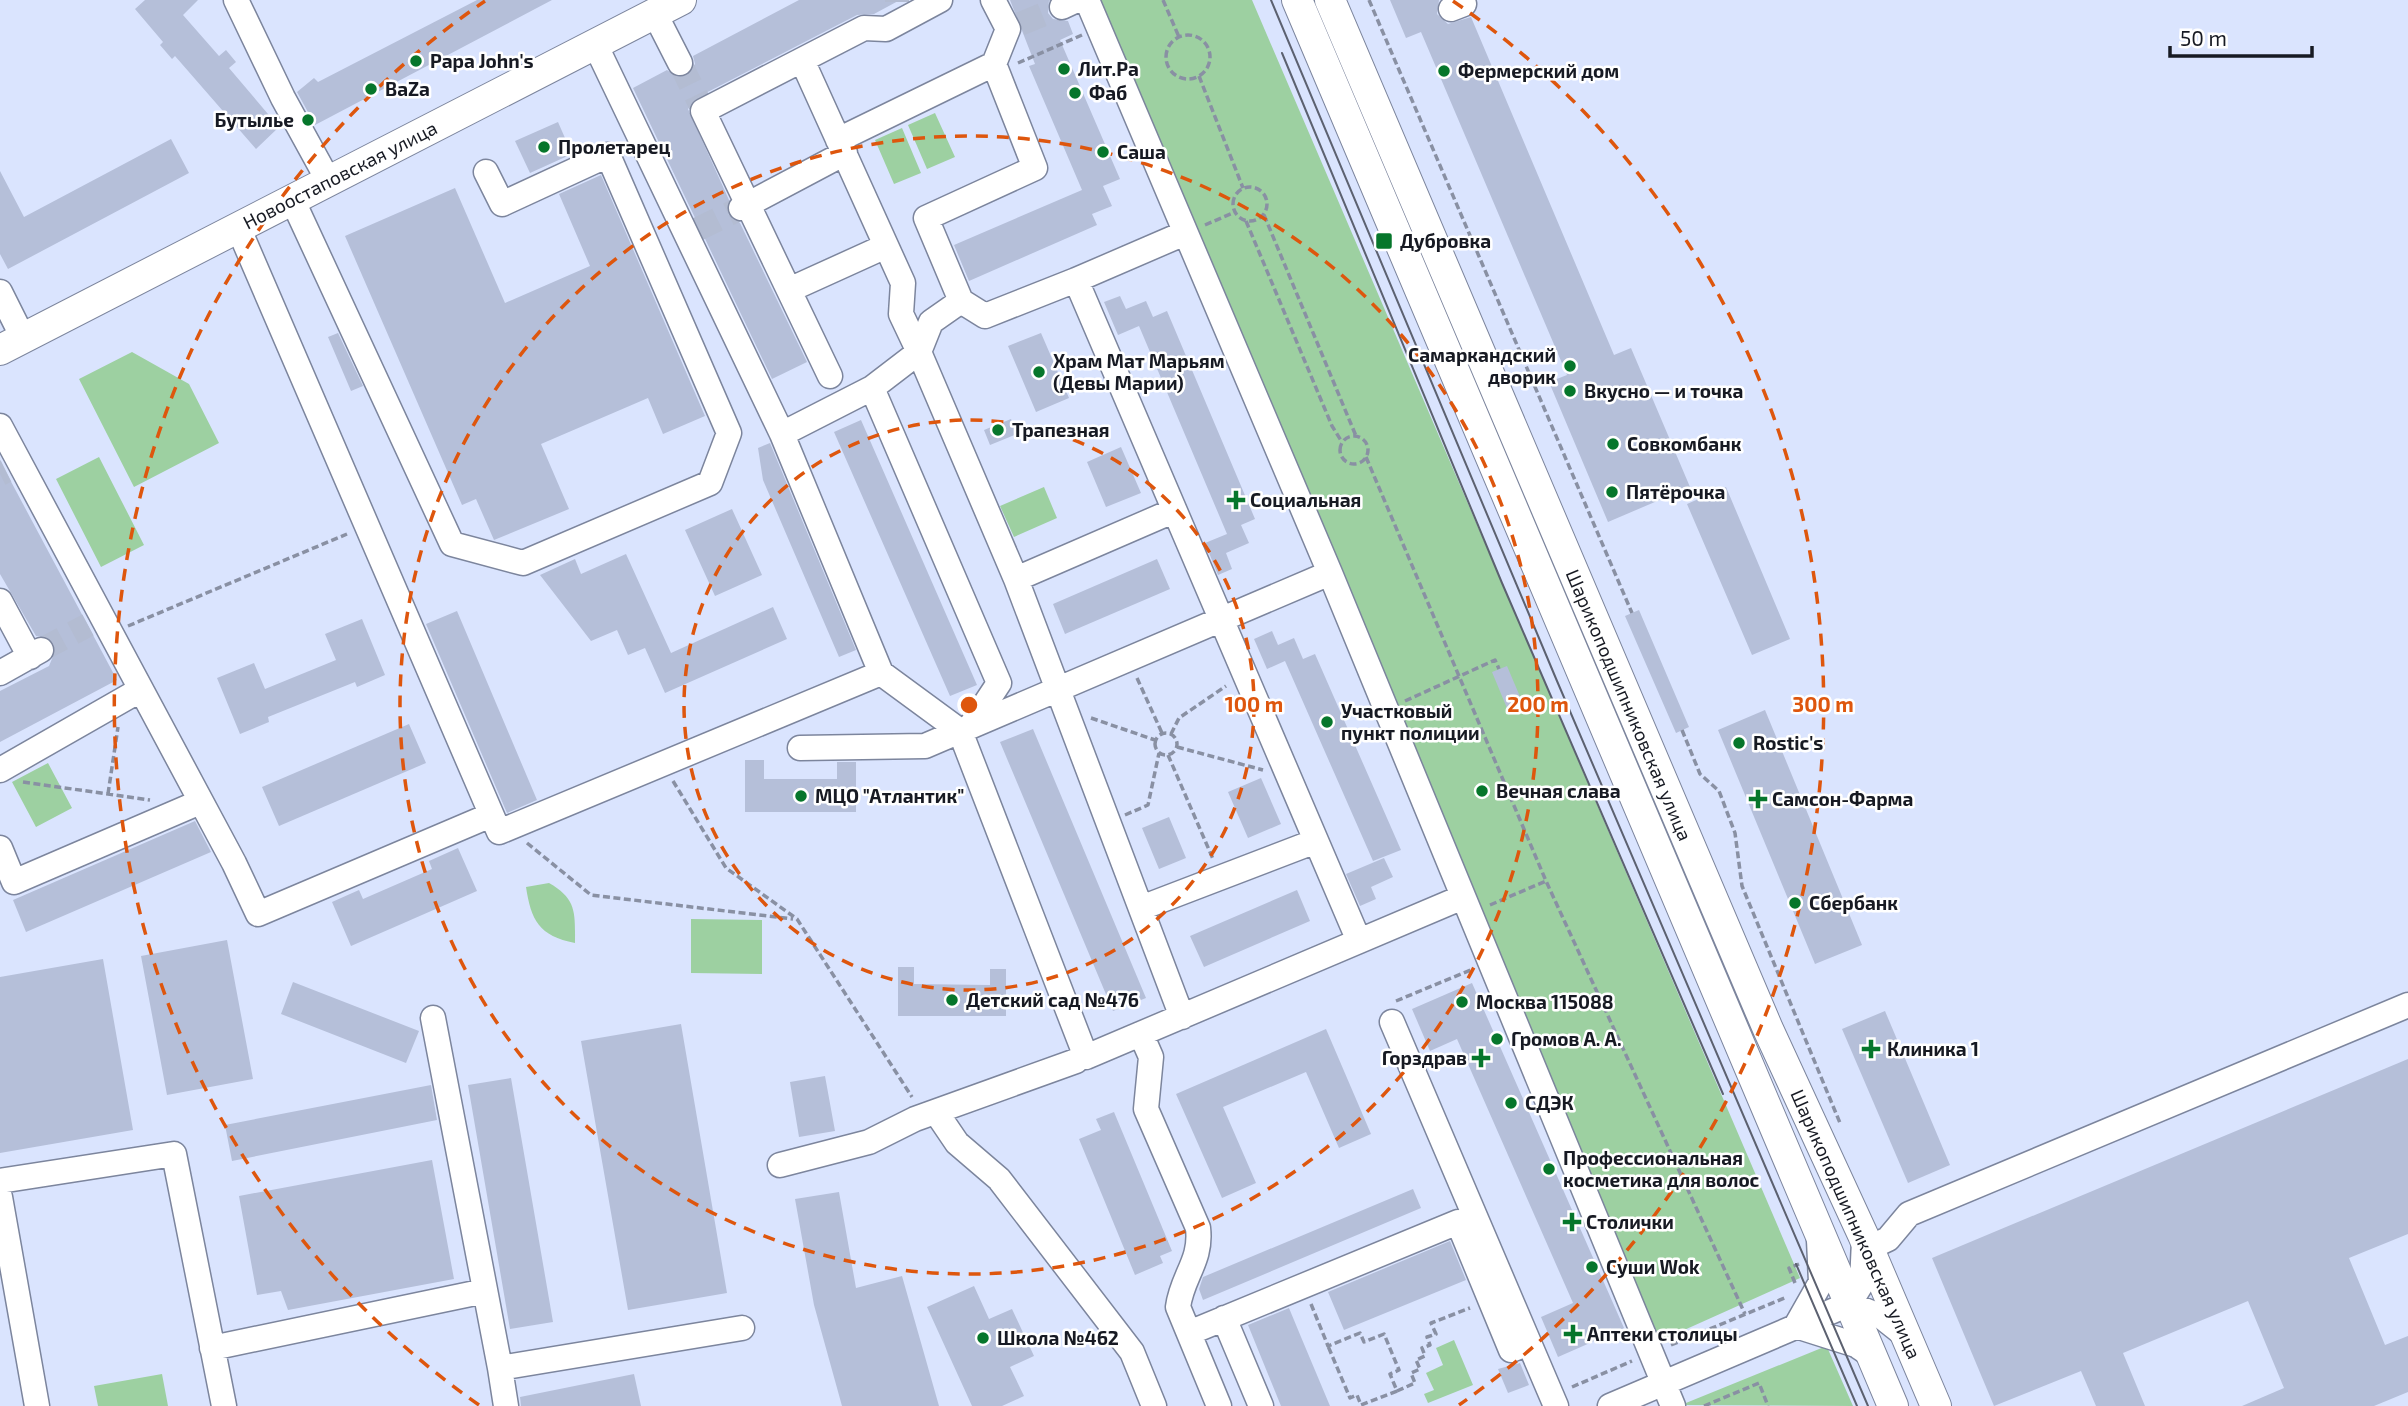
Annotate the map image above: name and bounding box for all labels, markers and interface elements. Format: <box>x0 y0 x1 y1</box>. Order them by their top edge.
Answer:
scale bar <box>2170 14 2312 58</box>
text: 50 m <box>2180 25 2227 50</box>
place label: Papa John's <box>430 49 534 72</box>
marker: Papa John's <box>408 53 424 69</box>
place label: Лит.Ра <box>1078 57 1139 80</box>
place label: Фермерский дом <box>1458 59 1619 82</box>
marker: Лит.Ра <box>1056 61 1072 77</box>
marker: Фермерский дом <box>1436 63 1452 79</box>
place label: BaZa <box>385 77 430 100</box>
marker: BaZa <box>363 81 379 97</box>
place label: Фаб <box>1089 81 1127 104</box>
marker: Фаб <box>1067 85 1083 101</box>
place label: Бутылье <box>215 108 294 131</box>
marker: Бутылье <box>300 112 316 128</box>
street label: Новоостаповская улица <box>239 116 441 234</box>
place label: Пролетарец <box>558 135 670 158</box>
marker: Пролетарец <box>536 139 552 155</box>
place label: Саша <box>1117 140 1166 163</box>
marker: Саша <box>1095 144 1111 160</box>
place label: Дубровка <box>1400 229 1491 252</box>
marker: Дубровка <box>1374 231 1394 251</box>
place label: Самаркандский дворик <box>1408 343 1556 388</box>
place label: Храм Мат Марьям (Девы Марии) <box>1053 349 1225 394</box>
marker: Самаркандский дворик <box>1562 358 1578 374</box>
marker: Храм Мат Марьям (Девы Марии) <box>1031 364 1047 380</box>
place label: Вкусно — и точка <box>1584 379 1744 402</box>
marker: Вкусно — и точка <box>1562 383 1578 399</box>
place label: Трапезная <box>1012 418 1110 441</box>
marker: Трапезная <box>990 422 1006 438</box>
place label: Совкомбанк <box>1627 432 1742 455</box>
marker: Совкомбанк <box>1605 436 1621 452</box>
place label: Пятёрочка <box>1626 480 1725 503</box>
marker: Пятёрочка <box>1604 484 1620 500</box>
place label: Социальная <box>1250 488 1361 511</box>
marker: Социальная <box>1228 492 1244 508</box>
street label: Шарикоподшипниковская улица <box>1561 566 1697 844</box>
text: 100 m <box>1225 691 1283 716</box>
text: 200 m <box>1507 691 1569 716</box>
text: 300 m <box>1792 691 1854 716</box>
centre of rings <box>957 693 981 717</box>
place label: Участковый пункт полиции <box>1341 699 1480 744</box>
marker: Участковый пункт полиции <box>1319 714 1335 730</box>
place label: Rostic's <box>1753 731 1823 754</box>
marker: Rostic's <box>1731 735 1747 751</box>
place label: Вечная слава <box>1496 779 1621 802</box>
marker: Вечная слава <box>1474 783 1490 799</box>
place label: МЦО "Атлантик" <box>815 784 964 807</box>
place label: Самсон-Фарма <box>1772 787 1913 810</box>
marker: МЦО "Атлантик" <box>793 788 809 804</box>
marker: Самсон-Фарма <box>1750 791 1766 807</box>
place label: Сбербанк <box>1809 891 1898 914</box>
marker: Сбербанк <box>1787 895 1803 911</box>
place label: Детский сад №476 <box>966 988 1139 1011</box>
place label: Москва 115088 <box>1476 990 1614 1013</box>
marker: Детский сад №476 <box>944 992 960 1008</box>
marker: Москва 115088 <box>1454 994 1470 1010</box>
place label: Громов А. А. <box>1511 1027 1622 1050</box>
marker: Громов А. А. <box>1489 1031 1505 1047</box>
place label: Клиника 1 <box>1887 1037 1979 1060</box>
marker: Клиника 1 <box>1861 1039 1881 1059</box>
place label: Горздрав <box>1382 1046 1467 1069</box>
marker: Горздрав <box>1473 1050 1489 1066</box>
street label: Шарикоподшипниковская улица <box>1786 1085 1926 1363</box>
place label: СДЭК <box>1525 1091 1574 1114</box>
marker: СДЭК <box>1503 1095 1519 1111</box>
place label: Профессиональная косметика для волос <box>1563 1146 1760 1191</box>
marker: Профессиональная косметика для волос <box>1541 1161 1557 1177</box>
place label: Столички <box>1586 1210 1674 1233</box>
marker: Столички <box>1564 1214 1580 1230</box>
place label: Суши Wok <box>1606 1255 1700 1278</box>
marker: Суши Wok <box>1584 1259 1600 1275</box>
place label: Аптеки столицы <box>1587 1322 1738 1345</box>
place label: Школа №462 <box>997 1326 1119 1349</box>
marker: Аптеки столицы <box>1565 1326 1581 1342</box>
marker: Школа №462 <box>975 1330 991 1346</box>

